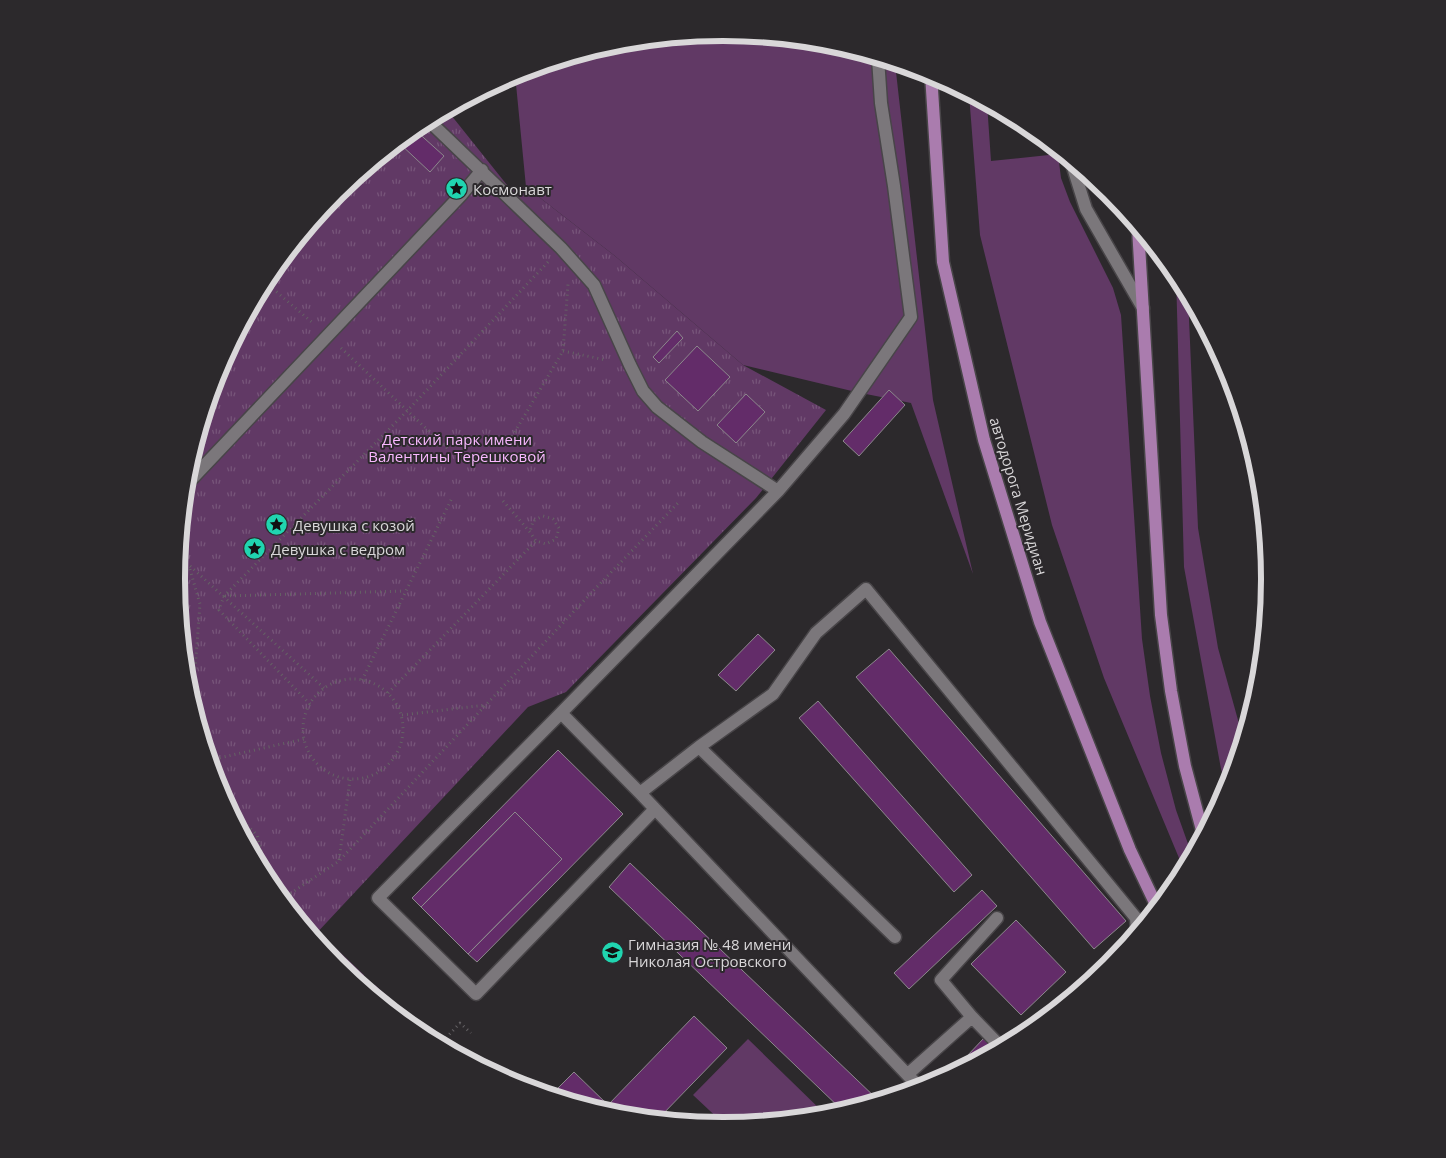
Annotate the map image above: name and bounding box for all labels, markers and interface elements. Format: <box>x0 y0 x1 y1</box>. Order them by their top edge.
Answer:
place icon: Космонавт <box>445 177 469 201</box>
place label: Космонавт <box>473 179 552 199</box>
street label: автодорога Меридиан <box>985 415 1053 577</box>
park label: Детский парк имени Валентины Терешковой <box>368 429 546 466</box>
place icon: Девушка с козой <box>265 513 289 537</box>
place label: Девушка с козой <box>293 515 415 535</box>
place icon: Девушка с ведром <box>243 537 267 561</box>
place label: Девушка с ведром <box>271 539 405 559</box>
place label: Гимназия № 48 имени Николая Островского <box>628 934 791 971</box>
school or university icon: Гимназия № 48 имени Николая Островского <box>600 941 624 965</box>

